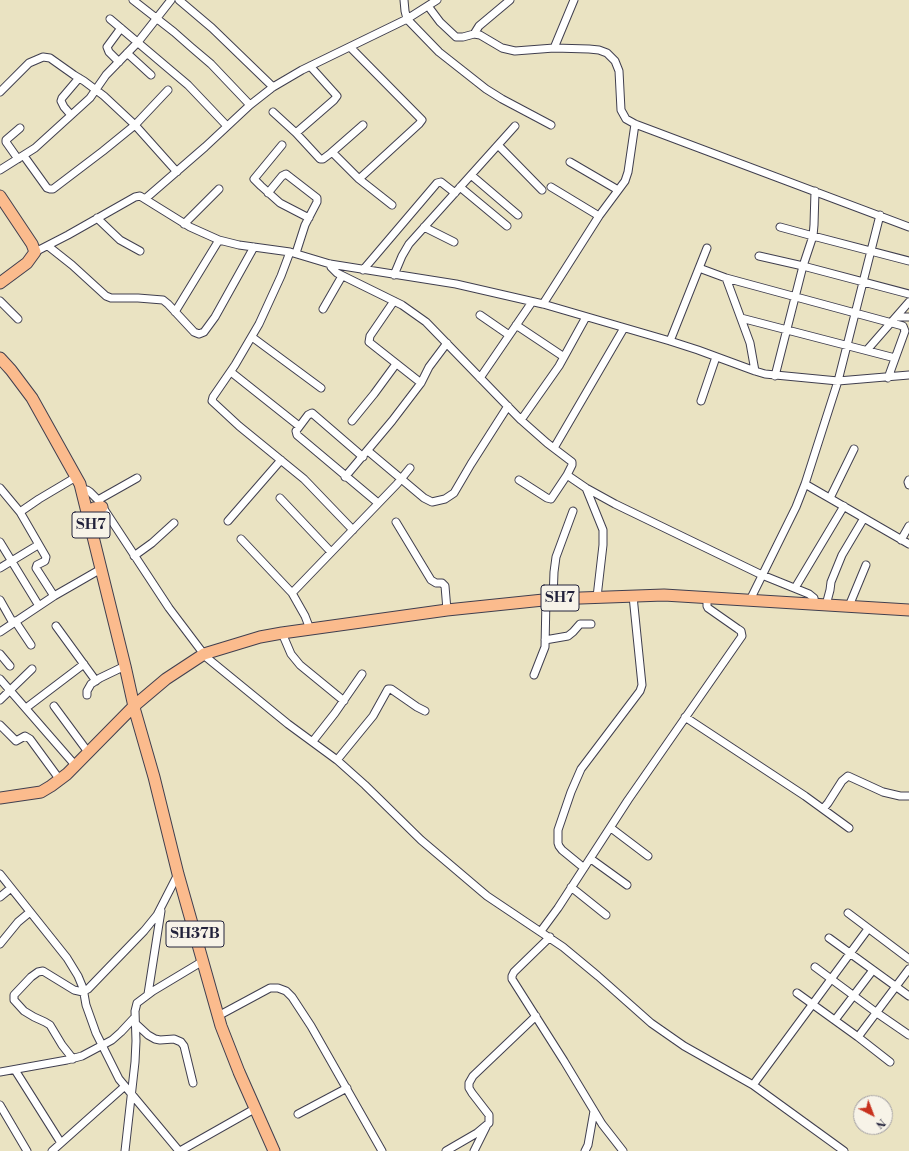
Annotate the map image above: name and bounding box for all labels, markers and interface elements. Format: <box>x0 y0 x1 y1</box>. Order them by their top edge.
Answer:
road number: SH7 <box>72 512 110 538</box>
road number: SH7 <box>541 585 579 611</box>
road number: SH37B <box>166 921 224 947</box>
north arrow <box>853 1095 893 1135</box>
text: N <box>872 1115 888 1131</box>

